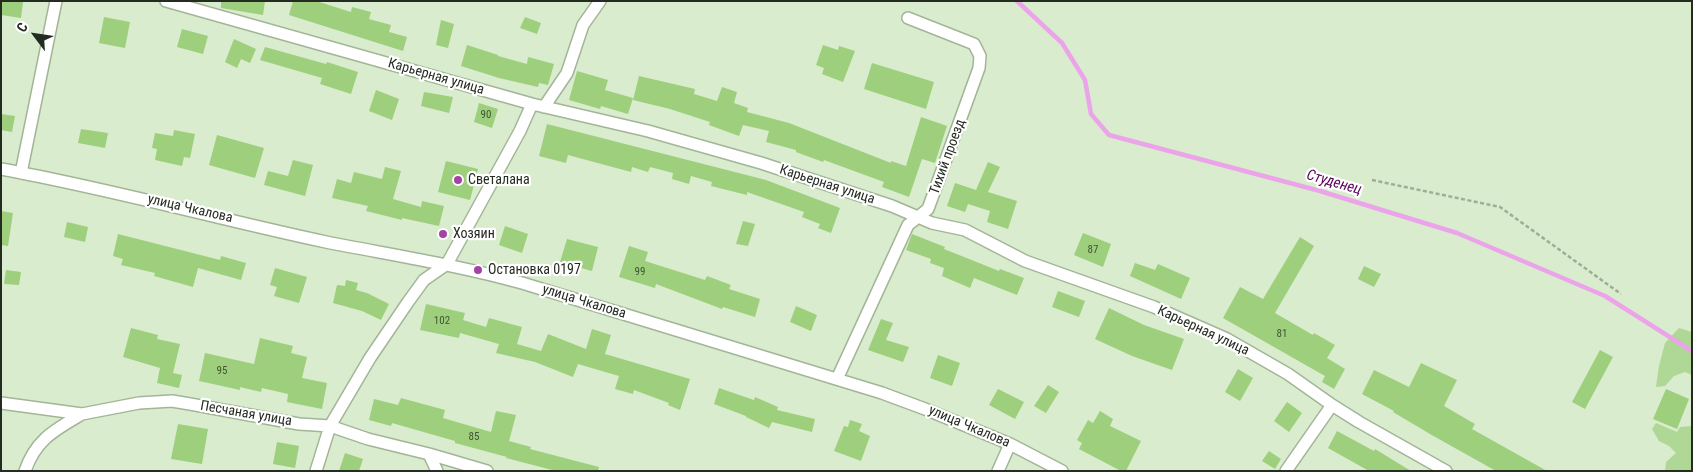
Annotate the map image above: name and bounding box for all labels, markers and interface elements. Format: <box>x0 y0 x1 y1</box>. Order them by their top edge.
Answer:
north arrow <box>10 10 60 60</box>
text: С <box>13 20 31 35</box>
street label: Карьерная улица <box>386 55 486 99</box>
house number: 90 <box>481 108 491 122</box>
street label: Тихий проезд <box>927 117 969 197</box>
street label: Карьерная улица <box>777 162 877 208</box>
water label: Студенец <box>1304 167 1364 199</box>
place label: Светалана <box>468 172 530 188</box>
marker: Светалана <box>452 174 464 186</box>
street label: улица Чкалова <box>146 191 234 227</box>
place label: Хозяин <box>453 226 495 242</box>
marker: Хозяин <box>437 228 449 240</box>
house number: 87 <box>1088 243 1098 257</box>
place label: Остановка 0197 <box>488 262 581 278</box>
marker: Остановка 0197 <box>472 264 484 276</box>
house number: 99 <box>635 265 645 279</box>
street label: улица Чкалова <box>540 281 628 323</box>
street label: Карьерная улица <box>1154 302 1252 360</box>
house number: 102 <box>434 314 450 328</box>
house number: 81 <box>1277 327 1287 341</box>
house number: 95 <box>217 364 227 378</box>
street label: Песчаная улица <box>199 398 293 430</box>
street label: улица Чкалова <box>926 402 1012 452</box>
house number: 85 <box>469 430 479 444</box>

